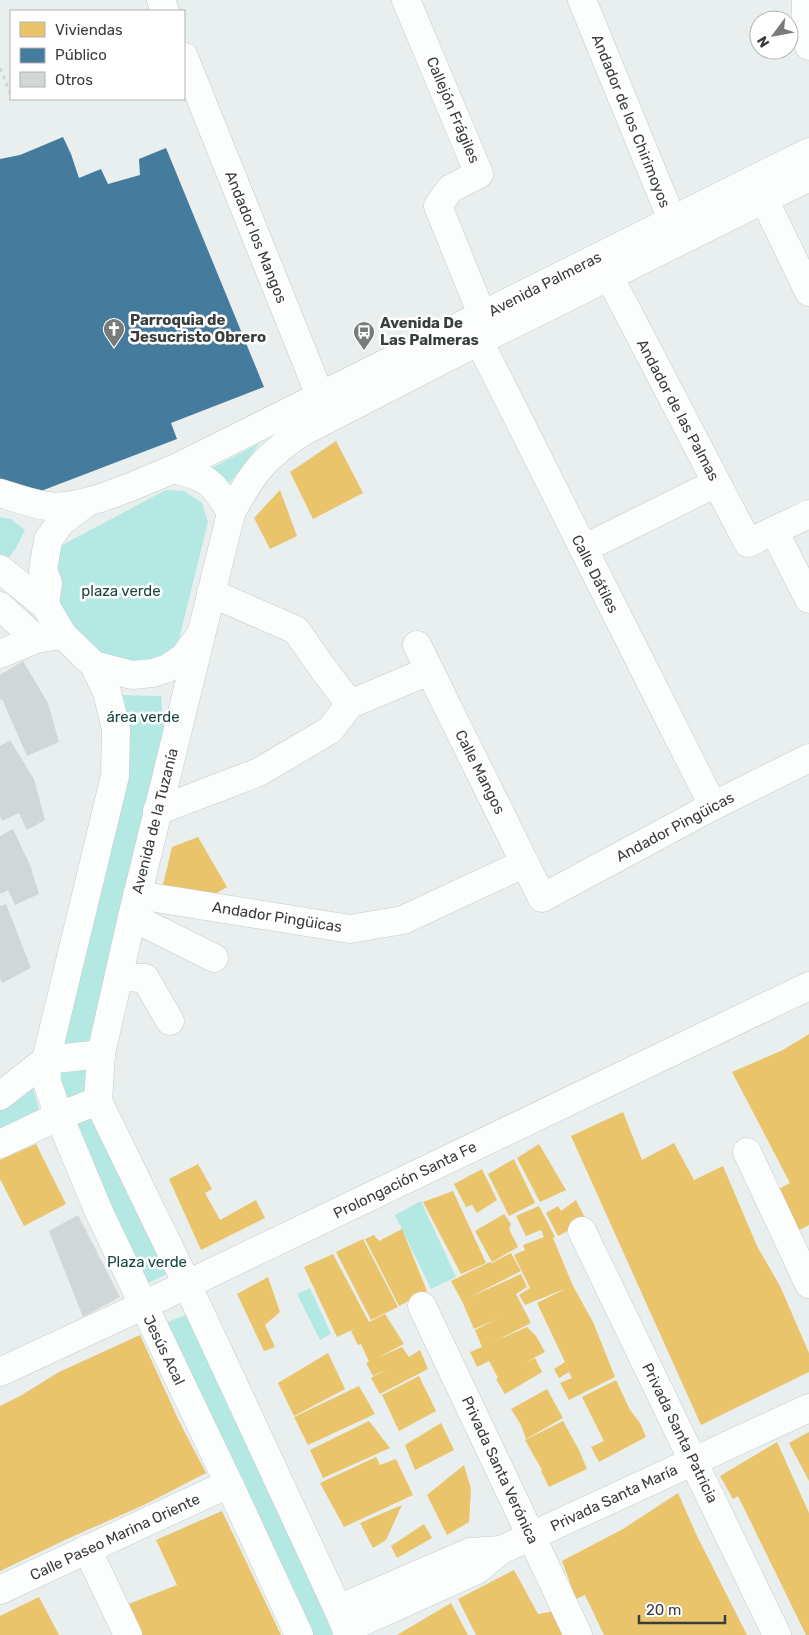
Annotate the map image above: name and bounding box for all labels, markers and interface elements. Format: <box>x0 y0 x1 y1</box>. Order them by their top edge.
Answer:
legend <box>10 10 185 100</box>
north arrow <box>749 10 799 60</box>
text: Viviendas <box>55 21 123 39</box>
street label: Andador de los Chirimoyos <box>588 32 674 211</box>
text: N <box>754 33 773 50</box>
text: Público <box>55 46 107 64</box>
street label: Callejón Frágiles <box>422 54 484 166</box>
text: Otros <box>55 71 93 89</box>
street label: Andador los Mangos <box>221 168 291 306</box>
street label: Avenida Palmeras <box>486 248 605 320</box>
place label: Parroquia de Jesucristo Obrero <box>130 311 266 346</box>
place label: Avenida De Las Palmeras <box>380 314 479 349</box>
church icon: Parroquia de Jesucristo Obrero <box>102 317 126 348</box>
bus stop icon: Avenida De Las Palmeras <box>352 320 376 351</box>
street label: Andador de las Palmas <box>633 336 723 484</box>
street label: Calle Dátiles <box>568 532 623 616</box>
park label: plaza verde <box>81 582 161 600</box>
park label: área verde <box>106 708 180 726</box>
street label: Calle Mangos <box>451 727 509 817</box>
street label: Avenida de la Tuzanía <box>128 746 182 896</box>
street label: Andador Pingüicas <box>613 788 737 866</box>
street label: Andador Pingüicas <box>211 898 343 936</box>
street label: Prolongación Santa Fe <box>330 1137 480 1223</box>
park label: Plaza verde <box>107 1253 187 1271</box>
street label: Jesús Acal <box>139 1312 189 1388</box>
street label: Privada Santa Patricia <box>638 1360 722 1506</box>
street label: Privada Santa Verónica <box>458 1393 542 1547</box>
street label: Privada Santa María <box>548 1461 680 1535</box>
street label: Calle Paseo Marina Oriente <box>27 1490 203 1584</box>
scale bar <box>639 1592 725 1624</box>
text: 20 m <box>646 1601 681 1619</box>

